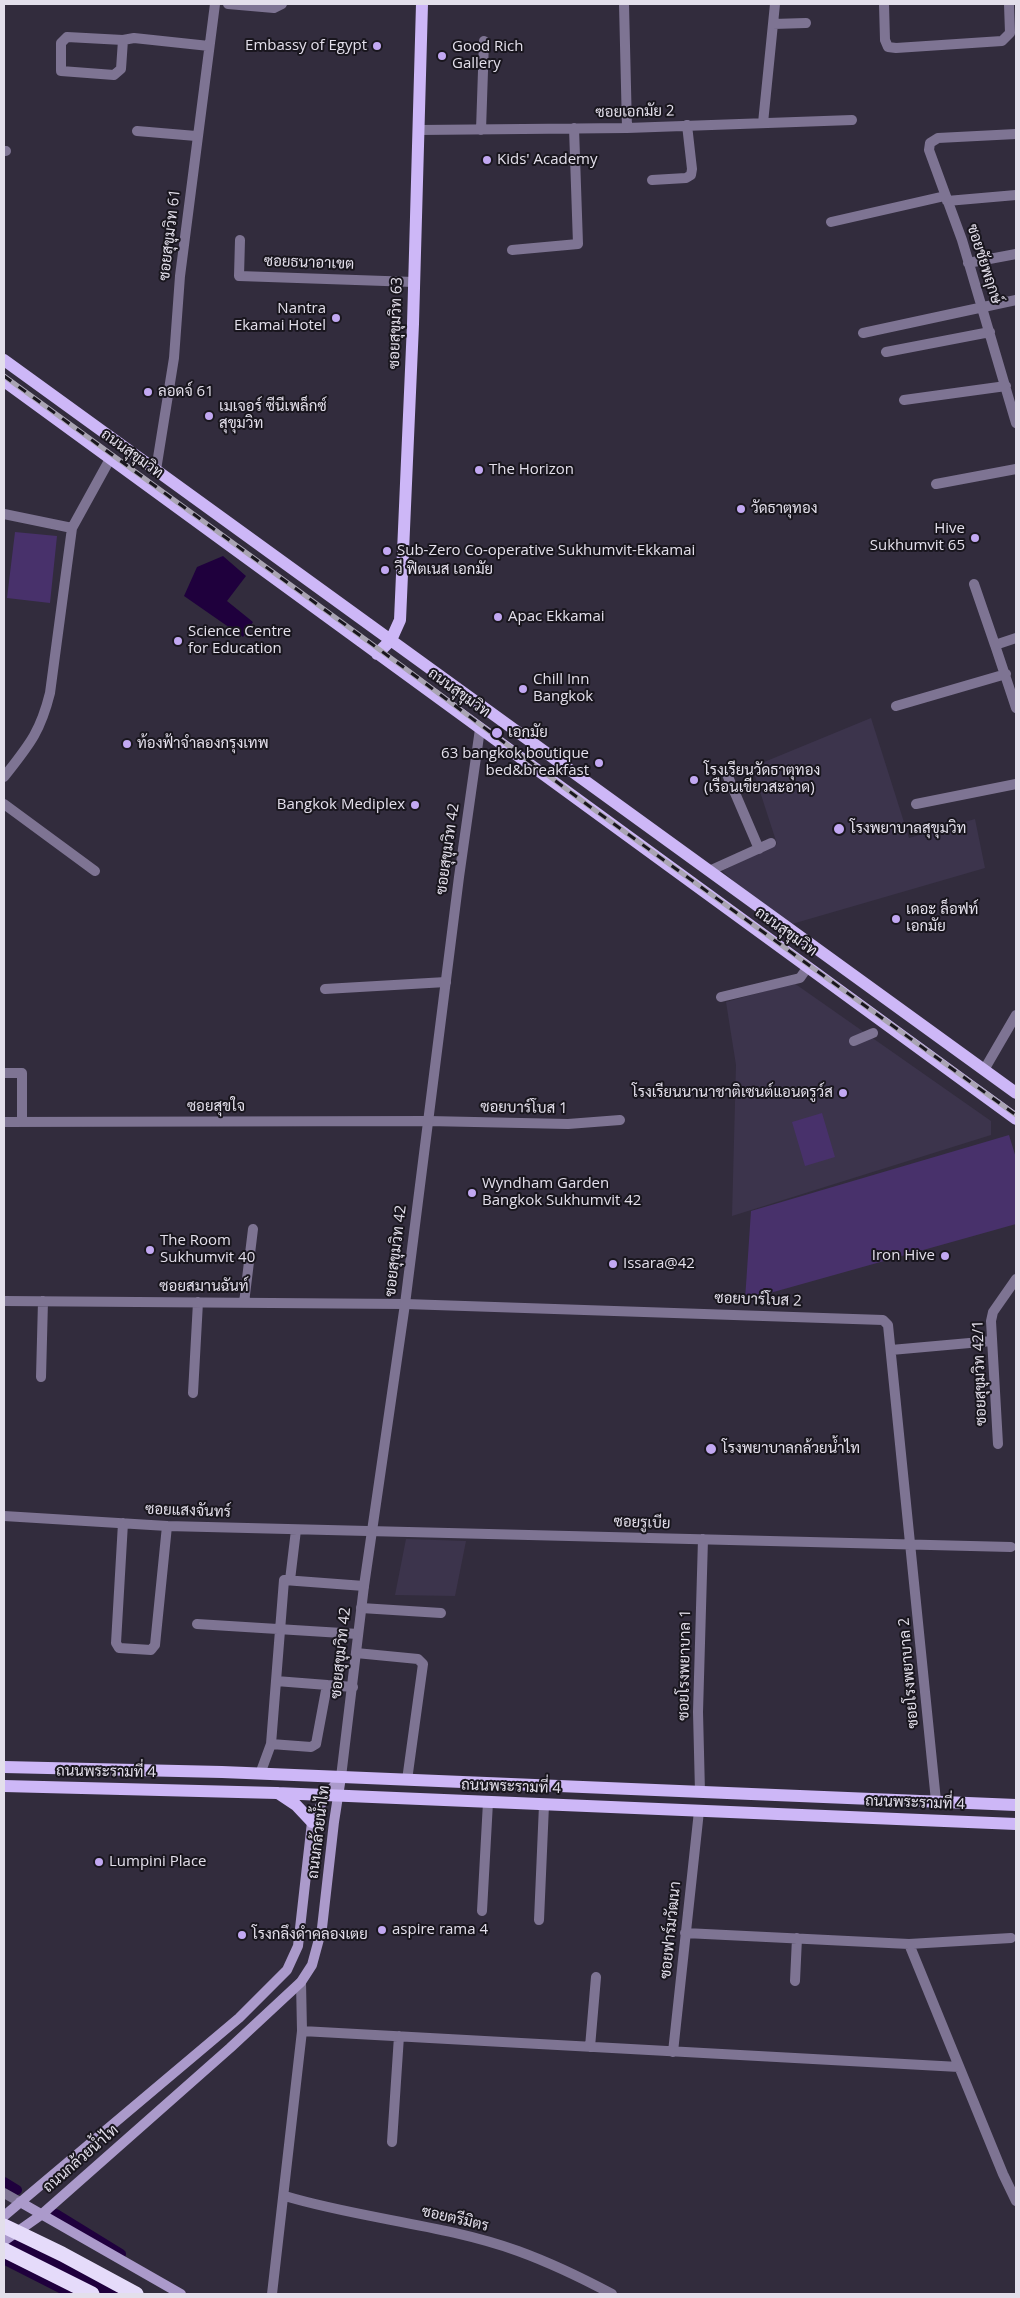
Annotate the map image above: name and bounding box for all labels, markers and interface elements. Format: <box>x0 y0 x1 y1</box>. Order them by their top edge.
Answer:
place label: Embassy of Egypt <box>245 37 367 55</box>
place label: Good Rich Gallery <box>452 38 523 73</box>
marker: Embassy of Egypt <box>371 40 383 52</box>
marker: Good Rich Gallery <box>436 50 448 62</box>
street label: ซอยเอกมัย 2 <box>595 102 675 122</box>
place label: Kids' Academy <box>497 151 597 169</box>
marker: Kids' Academy <box>481 154 493 166</box>
street label: ซอยสุขุมวิท 61 <box>155 188 185 282</box>
street label: ซอยชัยพฤกษ์ <box>963 222 1005 306</box>
street label: ซอยธนาอาเขต <box>264 252 354 274</box>
street label: ซอยสุขุมวิท 63 <box>385 277 407 369</box>
place label: Nantra Ekamai Hotel <box>234 300 326 335</box>
marker: Nantra Ekamai Hotel <box>330 312 342 324</box>
place label: ลอดจ์ 61 <box>158 383 214 401</box>
marker: ลอดจ์ 61 <box>142 386 154 398</box>
place label: เมเจอร์ ซีนีเพล็กซ์ สุขุมวิท <box>219 398 327 433</box>
marker: เมเจอร์ ซีนีเพล็กซ์ สุขุมวิท <box>203 410 215 422</box>
street label: ถนนสุขุมวิท <box>98 426 166 482</box>
place label: The Horizon <box>489 461 574 479</box>
marker: The Horizon <box>473 464 485 476</box>
place label: วัดธาตุทอง <box>751 500 818 518</box>
marker: วัดธาตุทอง <box>735 503 747 515</box>
place label: Hive Sukhumvit 65 <box>870 520 965 555</box>
marker: Hive Sukhumvit 65 <box>969 532 981 544</box>
place label: Sub-Zero Co-operative Sukhumvit-Ekkamai <box>397 542 695 560</box>
marker: Sub-Zero Co-operative Sukhumvit-Ekkamai <box>381 545 393 557</box>
place label: วี ฟิตเนส เอกมัย <box>395 561 493 579</box>
marker: วี ฟิตเนส เอกมัย <box>379 564 391 576</box>
place label: Apac Ekkamai <box>508 608 605 626</box>
marker: Apac Ekkamai <box>492 611 504 623</box>
place label: Science Centre for Education <box>188 623 291 658</box>
marker: Science Centre for Education <box>172 635 184 647</box>
street label: ถนนสุขุมวิท <box>425 665 493 721</box>
place label: Chill Inn Bangkok <box>533 671 593 706</box>
marker: Chill Inn Bangkok <box>517 683 529 695</box>
place label: เอกมัย <box>508 724 548 742</box>
marker: เอกมัย <box>490 726 504 740</box>
place label: ท้องฟ้าจำลองกรุงเทพ <box>137 735 268 753</box>
marker: ท้องฟ้าจำลองกรุงเทพ <box>121 738 133 750</box>
place label: 63 bangkok boutique bed&breakfast <box>441 745 589 780</box>
marker: 63 bangkok boutique bed&breakfast <box>593 757 605 769</box>
place label: โรงเรียนวัดธาตุทอง (เรือนเขียวสะอาด) <box>704 762 820 797</box>
marker: โรงเรียนวัดธาตุทอง (เรือนเขียวสะอาด) <box>688 774 700 786</box>
place label: Bangkok Mediplex <box>277 796 405 814</box>
marker: Bangkok Mediplex <box>409 799 421 811</box>
street label: ซอยสุขุมวิท 42 <box>433 802 463 896</box>
place label: โรงพยาบาลสุขุมวิท <box>850 820 966 838</box>
marker: โรงพยาบาลสุขุมวิท <box>832 822 846 836</box>
place label: เดอะ ล็อฟท์ เอกมัย <box>906 901 978 936</box>
street label: ถนนสุขุมวิท <box>752 904 820 960</box>
marker: เดอะ ล็อฟท์ เอกมัย <box>890 913 902 925</box>
place label: โรงเรียนนานาชาติเซนต์แอนดรูว์ส <box>632 1084 833 1102</box>
marker: โรงเรียนนานาชาติเซนต์แอนดรูว์ส <box>837 1087 849 1099</box>
street label: ซอยสุขใจ <box>187 1098 245 1116</box>
street label: ซอยบาร์โบส 1 <box>480 1098 568 1118</box>
place label: Wyndham Garden Bangkok Sukhumvit 42 <box>482 1175 641 1210</box>
marker: Wyndham Garden Bangkok Sukhumvit 42 <box>466 1187 478 1199</box>
street label: ซอยสุขุมวิท 42 <box>381 1204 411 1298</box>
place label: The Room Sukhumvit 40 <box>160 1232 255 1267</box>
marker: The Room Sukhumvit 40 <box>144 1244 156 1256</box>
place label: Iron Hive <box>872 1247 935 1265</box>
marker: Iron Hive <box>939 1250 951 1262</box>
place label: Issara@42 <box>623 1255 695 1273</box>
marker: Issara@42 <box>607 1258 619 1270</box>
street label: ซอยสมานฉันท์ <box>159 1278 249 1296</box>
street label: ซอยบาร์โบส 2 <box>714 1289 802 1311</box>
street label: ซอยสุขุมวิท 42/1 <box>969 1320 991 1426</box>
place label: โรงพยาบาลกล้วยน้ำไท <box>722 1440 860 1458</box>
marker: โรงพยาบาลกล้วยน้ำไท <box>704 1442 718 1456</box>
street label: ซอยแสงจันทร์ <box>145 1501 231 1521</box>
street label: ซอยรูเบีย <box>613 1513 671 1533</box>
street label: ซอยสุขุมวิท 42 <box>327 1606 355 1700</box>
street label: ซอยโรงพยาบาล 1 <box>675 1609 695 1721</box>
street label: ซอยโรงพยาบาล 2 <box>895 1617 923 1729</box>
street label: ถนนพระรามที่ 4 <box>56 1762 156 1782</box>
street label: ถนนพระรามที่ 4 <box>461 1776 561 1798</box>
street label: ถนนกล้วยน้ำไท <box>304 1784 334 1880</box>
street label: ถนนพระรามที่ 4 <box>865 1792 965 1814</box>
place label: Lumpini Place <box>109 1853 207 1871</box>
marker: Lumpini Place <box>93 1856 105 1868</box>
street label: ซอยฟาร์มวัฒนา <box>657 1880 685 1980</box>
place label: aspire rama 4 <box>392 1921 488 1939</box>
marker: aspire rama 4 <box>376 1924 388 1936</box>
place label: โรงกลึงดำคลองเตย <box>252 1926 368 1944</box>
marker: โรงกลึงดำคลองเตย <box>236 1929 248 1941</box>
street label: ถนนกล้วยน้ำไท <box>40 2121 122 2197</box>
street label: ซอยตรีมิตร <box>420 2203 490 2235</box>

